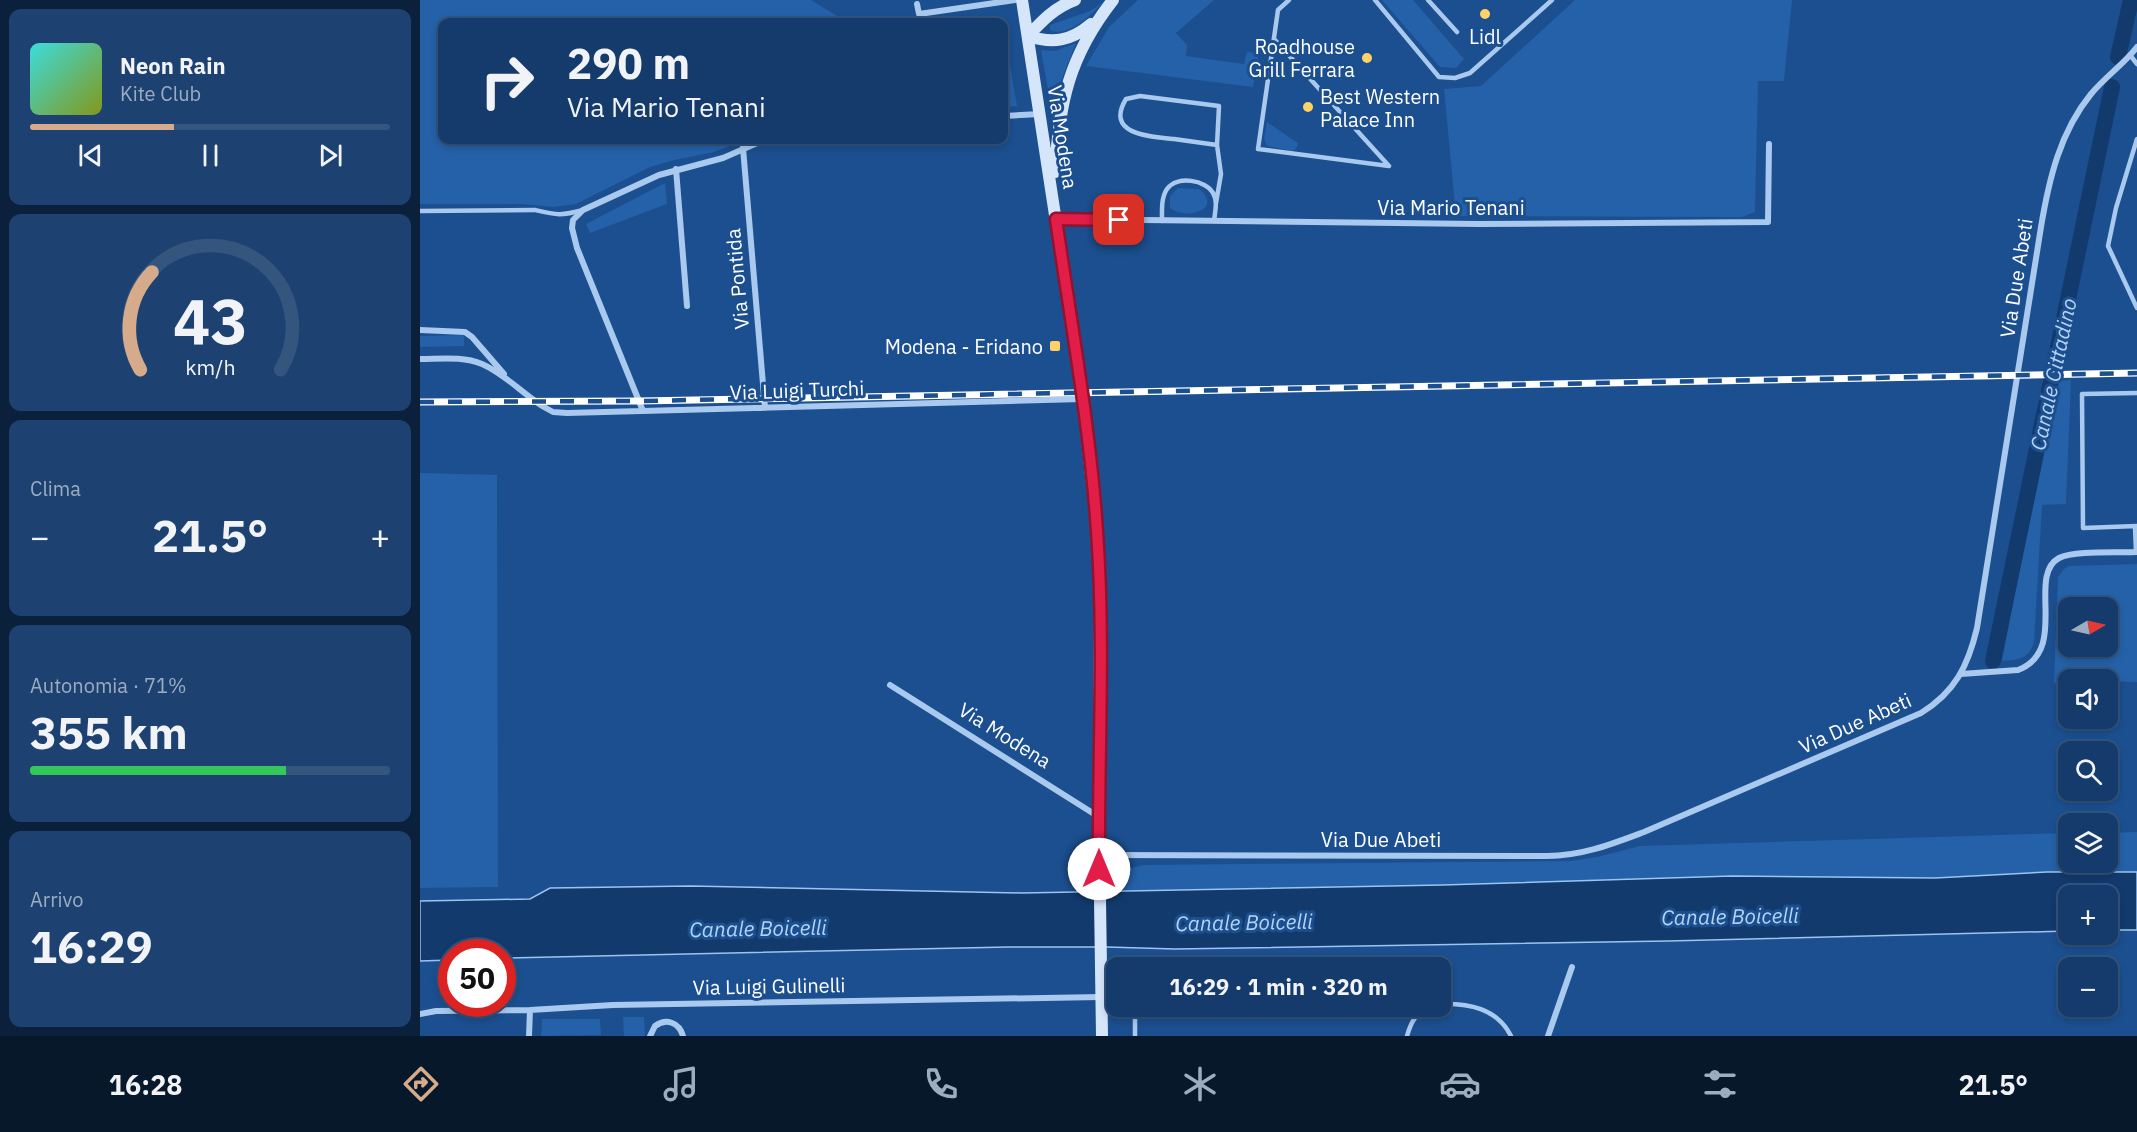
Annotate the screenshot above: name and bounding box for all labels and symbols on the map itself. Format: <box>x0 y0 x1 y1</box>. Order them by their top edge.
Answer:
marker: Lidl <box>1478 7 1492 21</box>
place label: Lidl <box>1469 23 1501 50</box>
place label: Roadhouse Grill Ferrara <box>1248 33 1355 83</box>
marker: Roadhouse Grill Ferrara <box>1360 51 1374 65</box>
street label: Via Modena <box>1041 83 1085 191</box>
place label: Best Western Palace Inn <box>1320 83 1440 133</box>
marker: Best Western Palace Inn <box>1301 100 1315 114</box>
pin <box>1093 194 1144 245</box>
street label: Via Mario Tenani <box>1377 194 1525 221</box>
street label: Via Due Abeti <box>1993 216 2039 340</box>
street label: Via Pontida <box>719 227 755 331</box>
water label: Canale Cittadino <box>2023 295 2083 453</box>
place label: Modena - Eridano <box>885 333 1043 360</box>
marker: Modena - Eridano <box>1048 339 1062 353</box>
street label: Via Luigi Turchi <box>729 374 865 406</box>
north arrow <box>2058 597 2118 657</box>
street label: Via Due Abeti <box>1794 686 1916 760</box>
street label: Via Modena <box>953 696 1057 774</box>
street label: Via Due Abeti <box>1321 826 1441 853</box>
position arrow <box>1067 837 1131 901</box>
water label: Canale Boicelli <box>1661 901 1799 931</box>
water label: Canale Boicelli <box>1175 907 1313 937</box>
water label: Canale Boicelli <box>689 913 827 943</box>
speed limit sign: 50 <box>438 939 516 1017</box>
street label: Via Luigi Gulinelli <box>692 971 846 1001</box>

